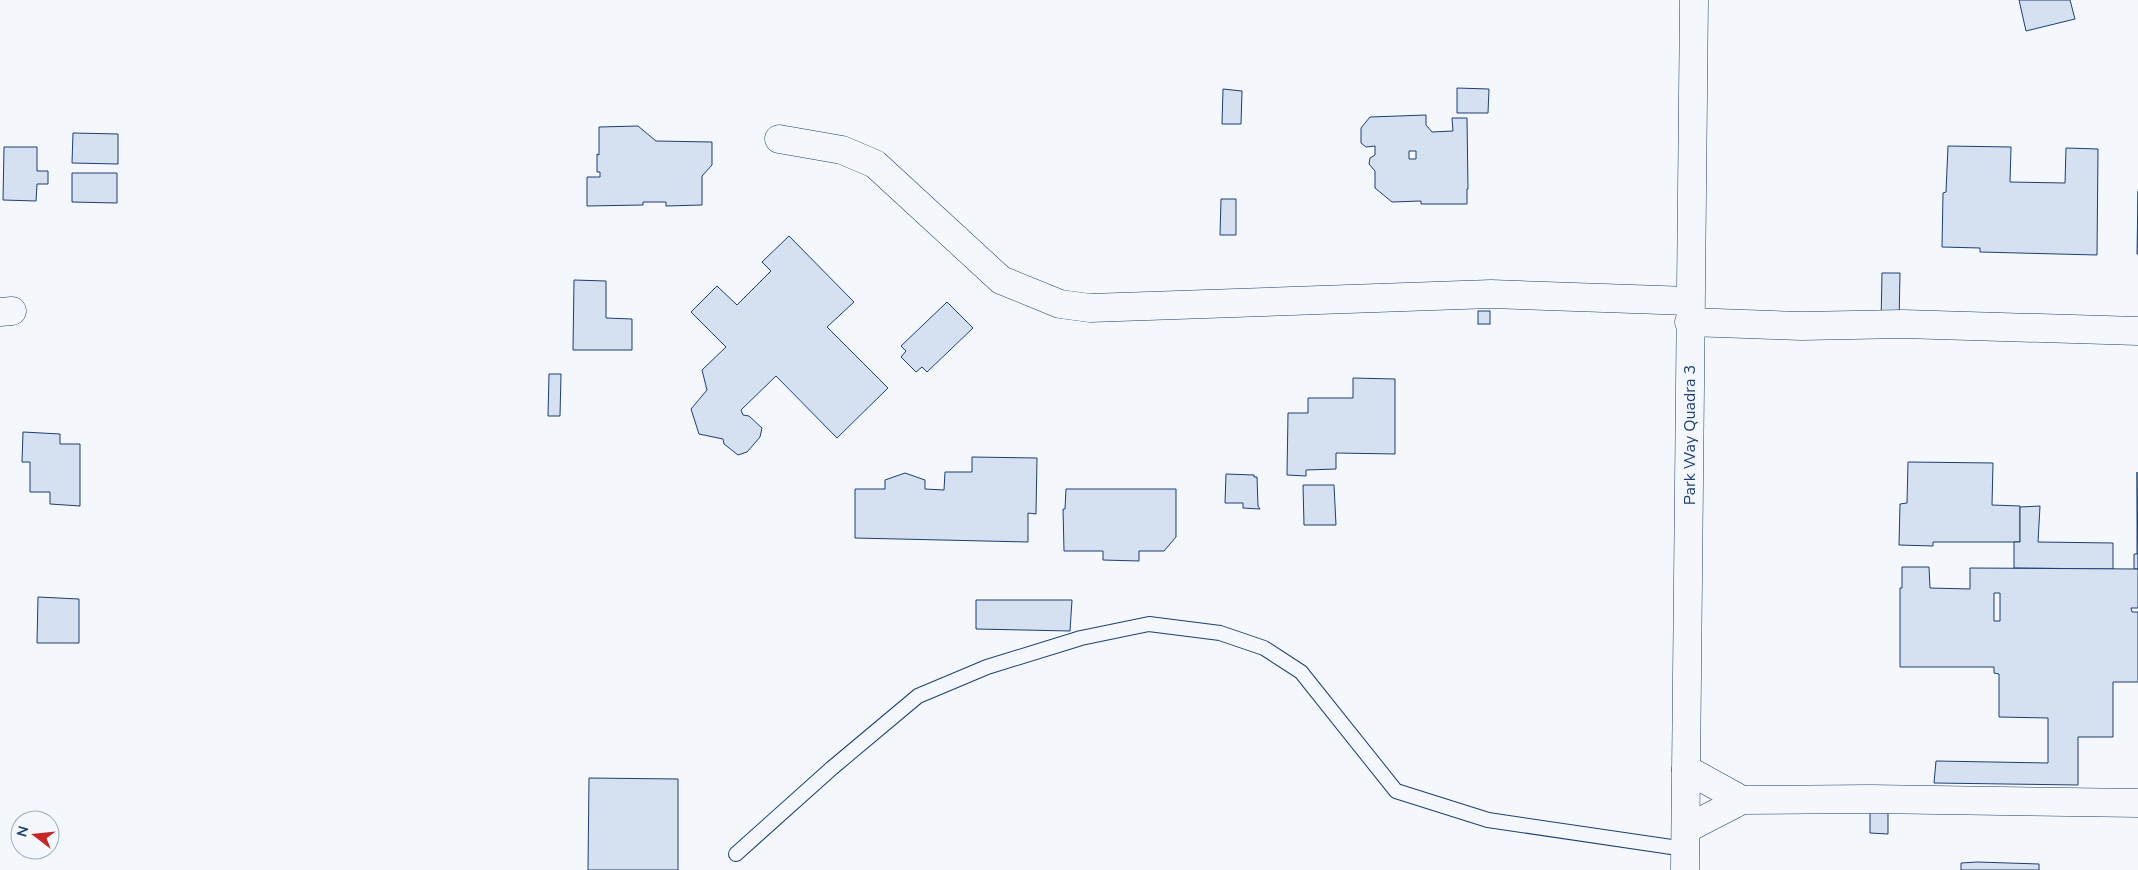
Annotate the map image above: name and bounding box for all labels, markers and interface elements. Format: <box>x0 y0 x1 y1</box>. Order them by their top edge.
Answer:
street label: Park Way Quadra 3 <box>1679 365 1701 505</box>
north arrow <box>10 810 60 860</box>
text: N <box>12 824 34 839</box>

